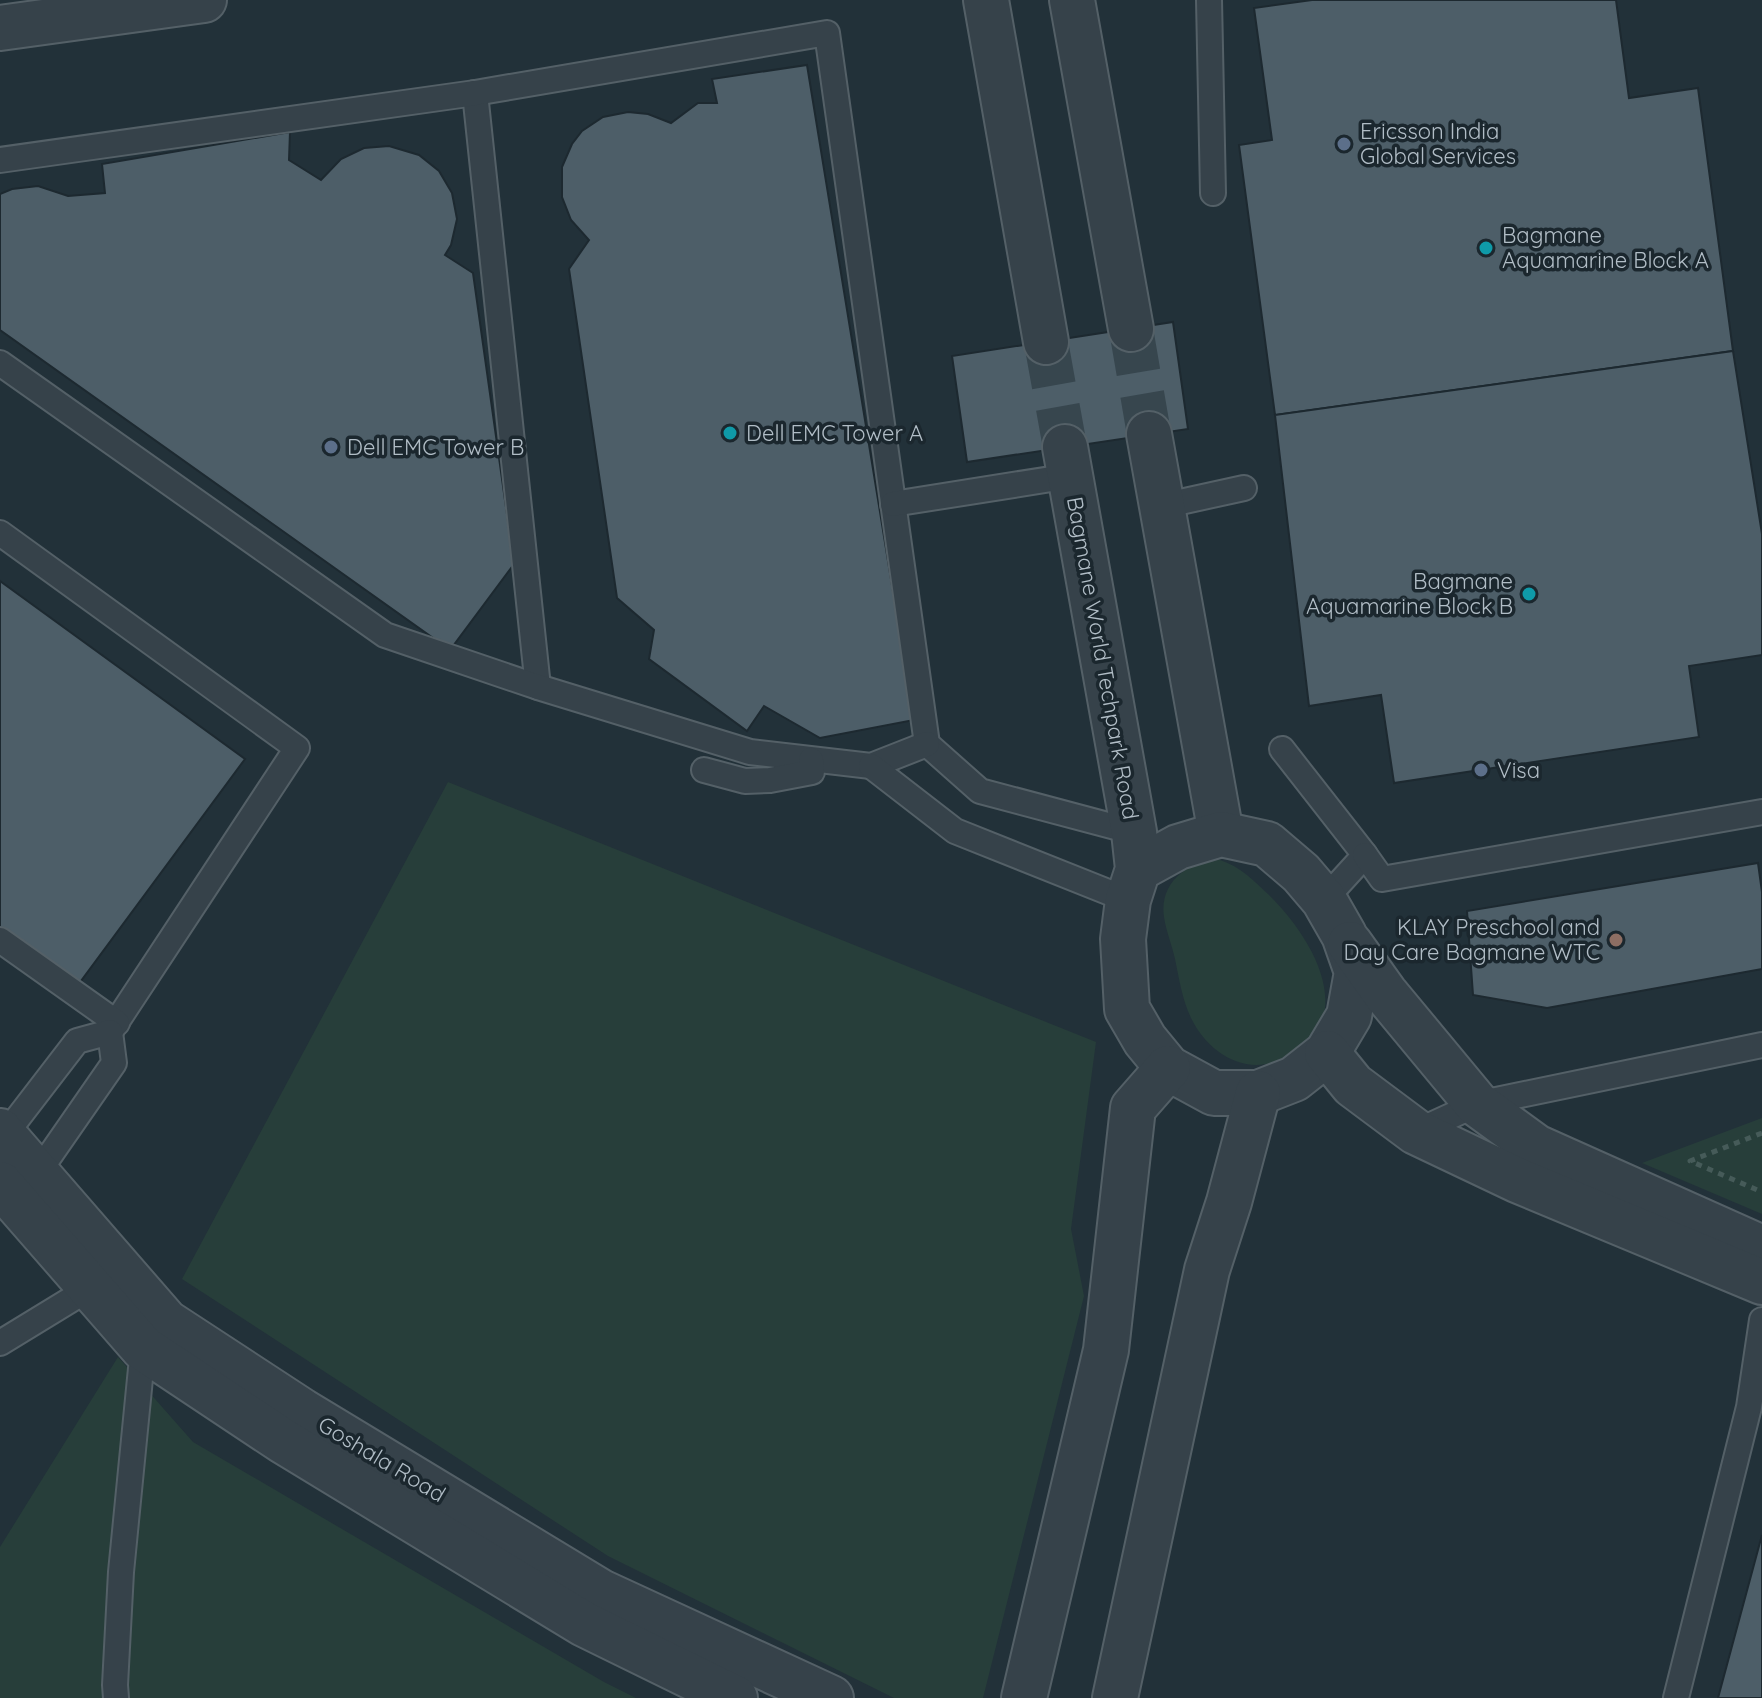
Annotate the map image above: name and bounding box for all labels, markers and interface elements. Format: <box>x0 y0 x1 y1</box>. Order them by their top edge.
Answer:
place label: Ericsson India Global Services <box>1360 117 1516 170</box>
marker: Ericsson India Global Services <box>1335 135 1353 153</box>
place label: Bagmane Aquamarine Block A <box>1502 221 1709 274</box>
marker: Bagmane Aquamarine Block A <box>1477 239 1495 257</box>
place label: Dell EMC Tower A <box>746 419 923 447</box>
marker: Dell EMC Tower A <box>721 424 739 442</box>
place label: Dell EMC Tower B <box>347 433 524 461</box>
marker: Dell EMC Tower B <box>322 438 340 456</box>
street label: Bagmane World Techpark Road <box>1061 494 1145 822</box>
place label: Bagmane Aquamarine Block B <box>1306 567 1513 620</box>
marker: Bagmane Aquamarine Block B <box>1520 585 1538 603</box>
place label: Visa <box>1497 756 1540 784</box>
marker: Visa <box>1472 761 1490 779</box>
place label: KLAY Preschool and Day Care Bagmane WTC <box>1344 913 1600 966</box>
marker: KLAY Preschool and Day Care Bagmane WTC <box>1607 931 1625 949</box>
street label: Goshala Road <box>313 1410 451 1508</box>

